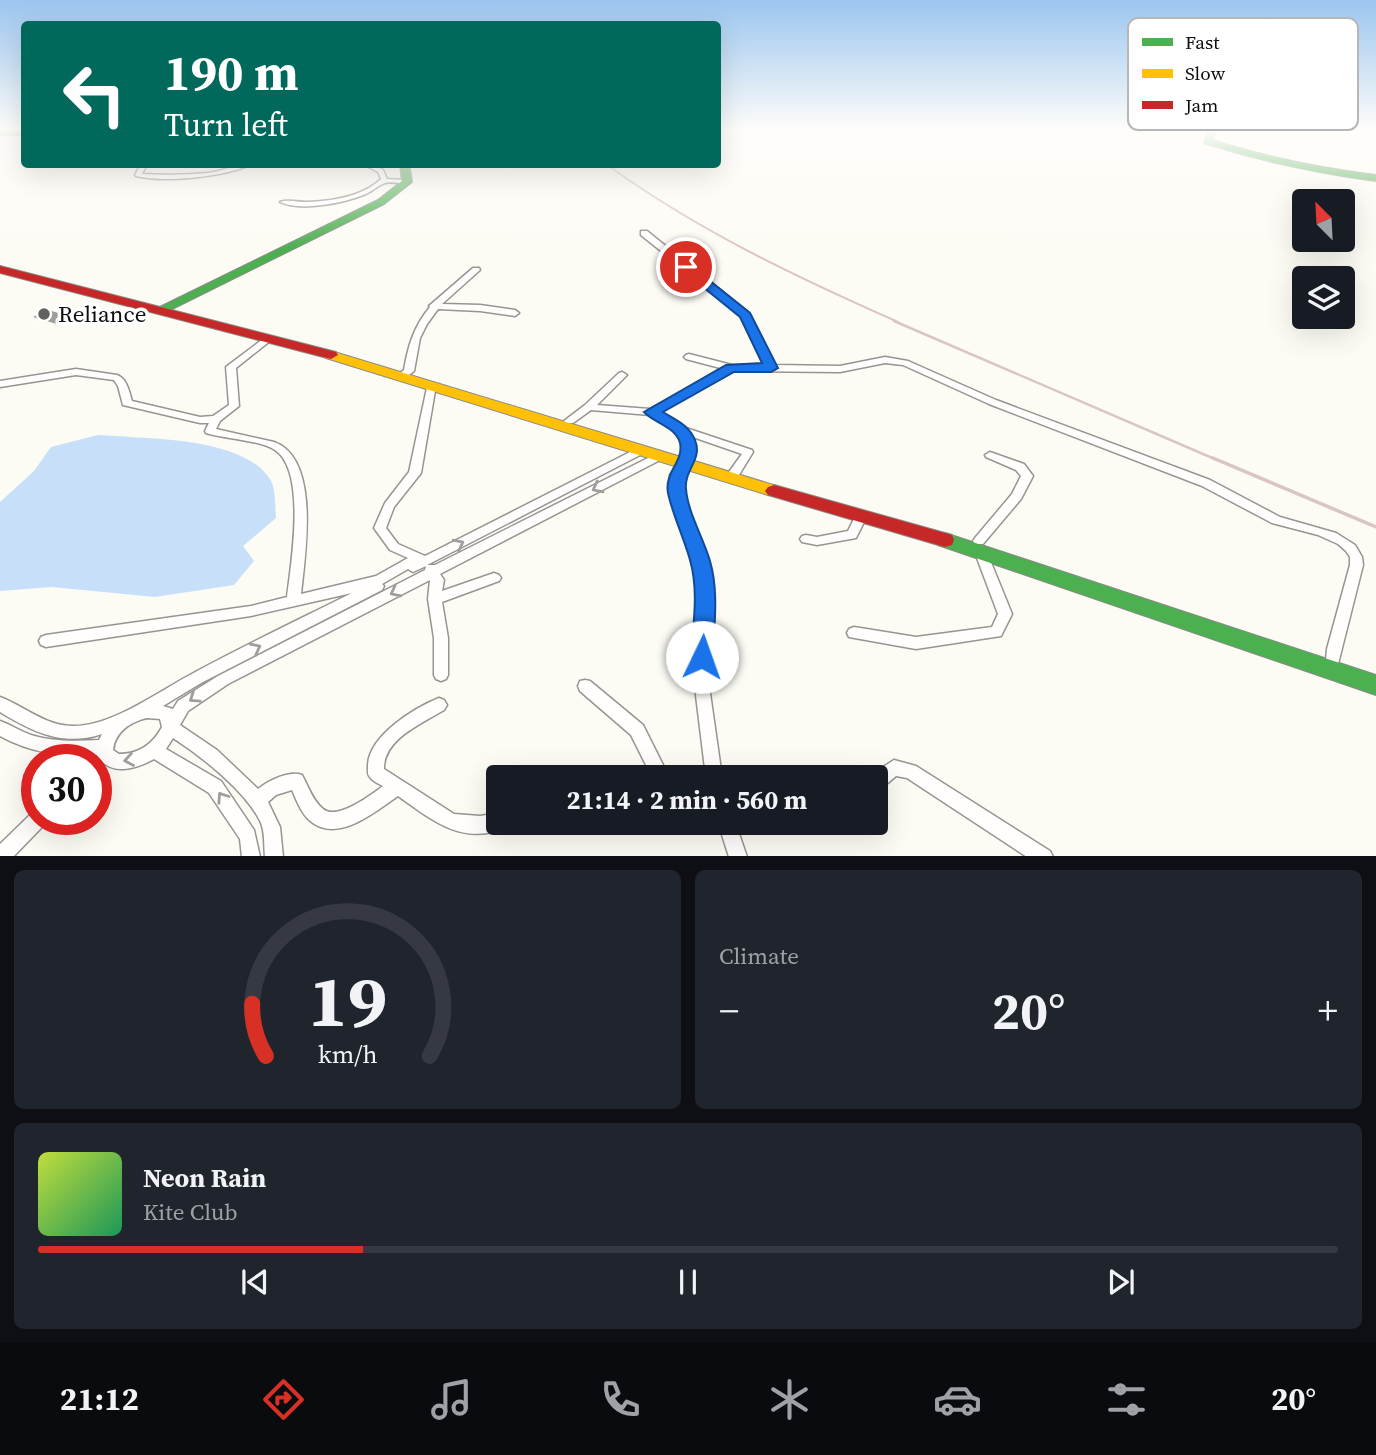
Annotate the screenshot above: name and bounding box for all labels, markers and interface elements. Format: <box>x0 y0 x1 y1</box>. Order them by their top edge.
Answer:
legend <box>1128 18 1358 130</box>
text: Fast <box>1185 29 1220 55</box>
text: 190 m <box>164 39 299 106</box>
icon: left <box>49 49 140 140</box>
text: Slow <box>1185 60 1226 86</box>
text: Jam <box>1184 92 1218 118</box>
text: Turn left <box>164 103 288 147</box>
north arrow <box>1292 189 1354 252</box>
map controls <box>1292 189 1355 329</box>
pin <box>656 237 716 297</box>
icon: arrive <box>667 248 705 286</box>
button: layers <box>1292 266 1355 329</box>
place label: Reliance <box>58 298 146 330</box>
marker: Reliance <box>36 306 52 322</box>
one-way arrow <box>592 479 604 493</box>
one-way arrow <box>452 539 464 552</box>
one-way arrow <box>390 583 402 597</box>
position arrow <box>665 620 739 694</box>
one-way arrow <box>249 642 262 656</box>
one-way arrow <box>189 689 202 702</box>
speed limit sign: 30 <box>21 744 112 835</box>
one-way arrow <box>123 752 135 767</box>
text: 21:14 · 2 min · 560 m <box>567 782 807 818</box>
one-way arrow <box>217 792 230 805</box>
text: Climate <box>719 940 799 972</box>
text: 19 <box>308 951 387 1050</box>
text: 20° <box>992 975 1065 1046</box>
text: − <box>719 985 739 1037</box>
text: + <box>1318 985 1338 1037</box>
text: km/h <box>318 1036 377 1070</box>
text: Neon Rain <box>143 1160 266 1196</box>
text: Kite Club <box>143 1196 238 1228</box>
icon: previous <box>236 1263 274 1301</box>
icon: pause <box>669 1263 707 1301</box>
icon: next <box>1102 1263 1140 1301</box>
icon: directions <box>259 1375 308 1424</box>
icon: music <box>427 1375 476 1424</box>
icon: phone <box>596 1375 645 1424</box>
icon: climate <box>765 1375 814 1424</box>
icon: car <box>933 1375 982 1424</box>
icon: filters <box>1102 1375 1151 1424</box>
text: 21:12 <box>60 1377 139 1421</box>
text: 20° <box>1271 1377 1316 1421</box>

